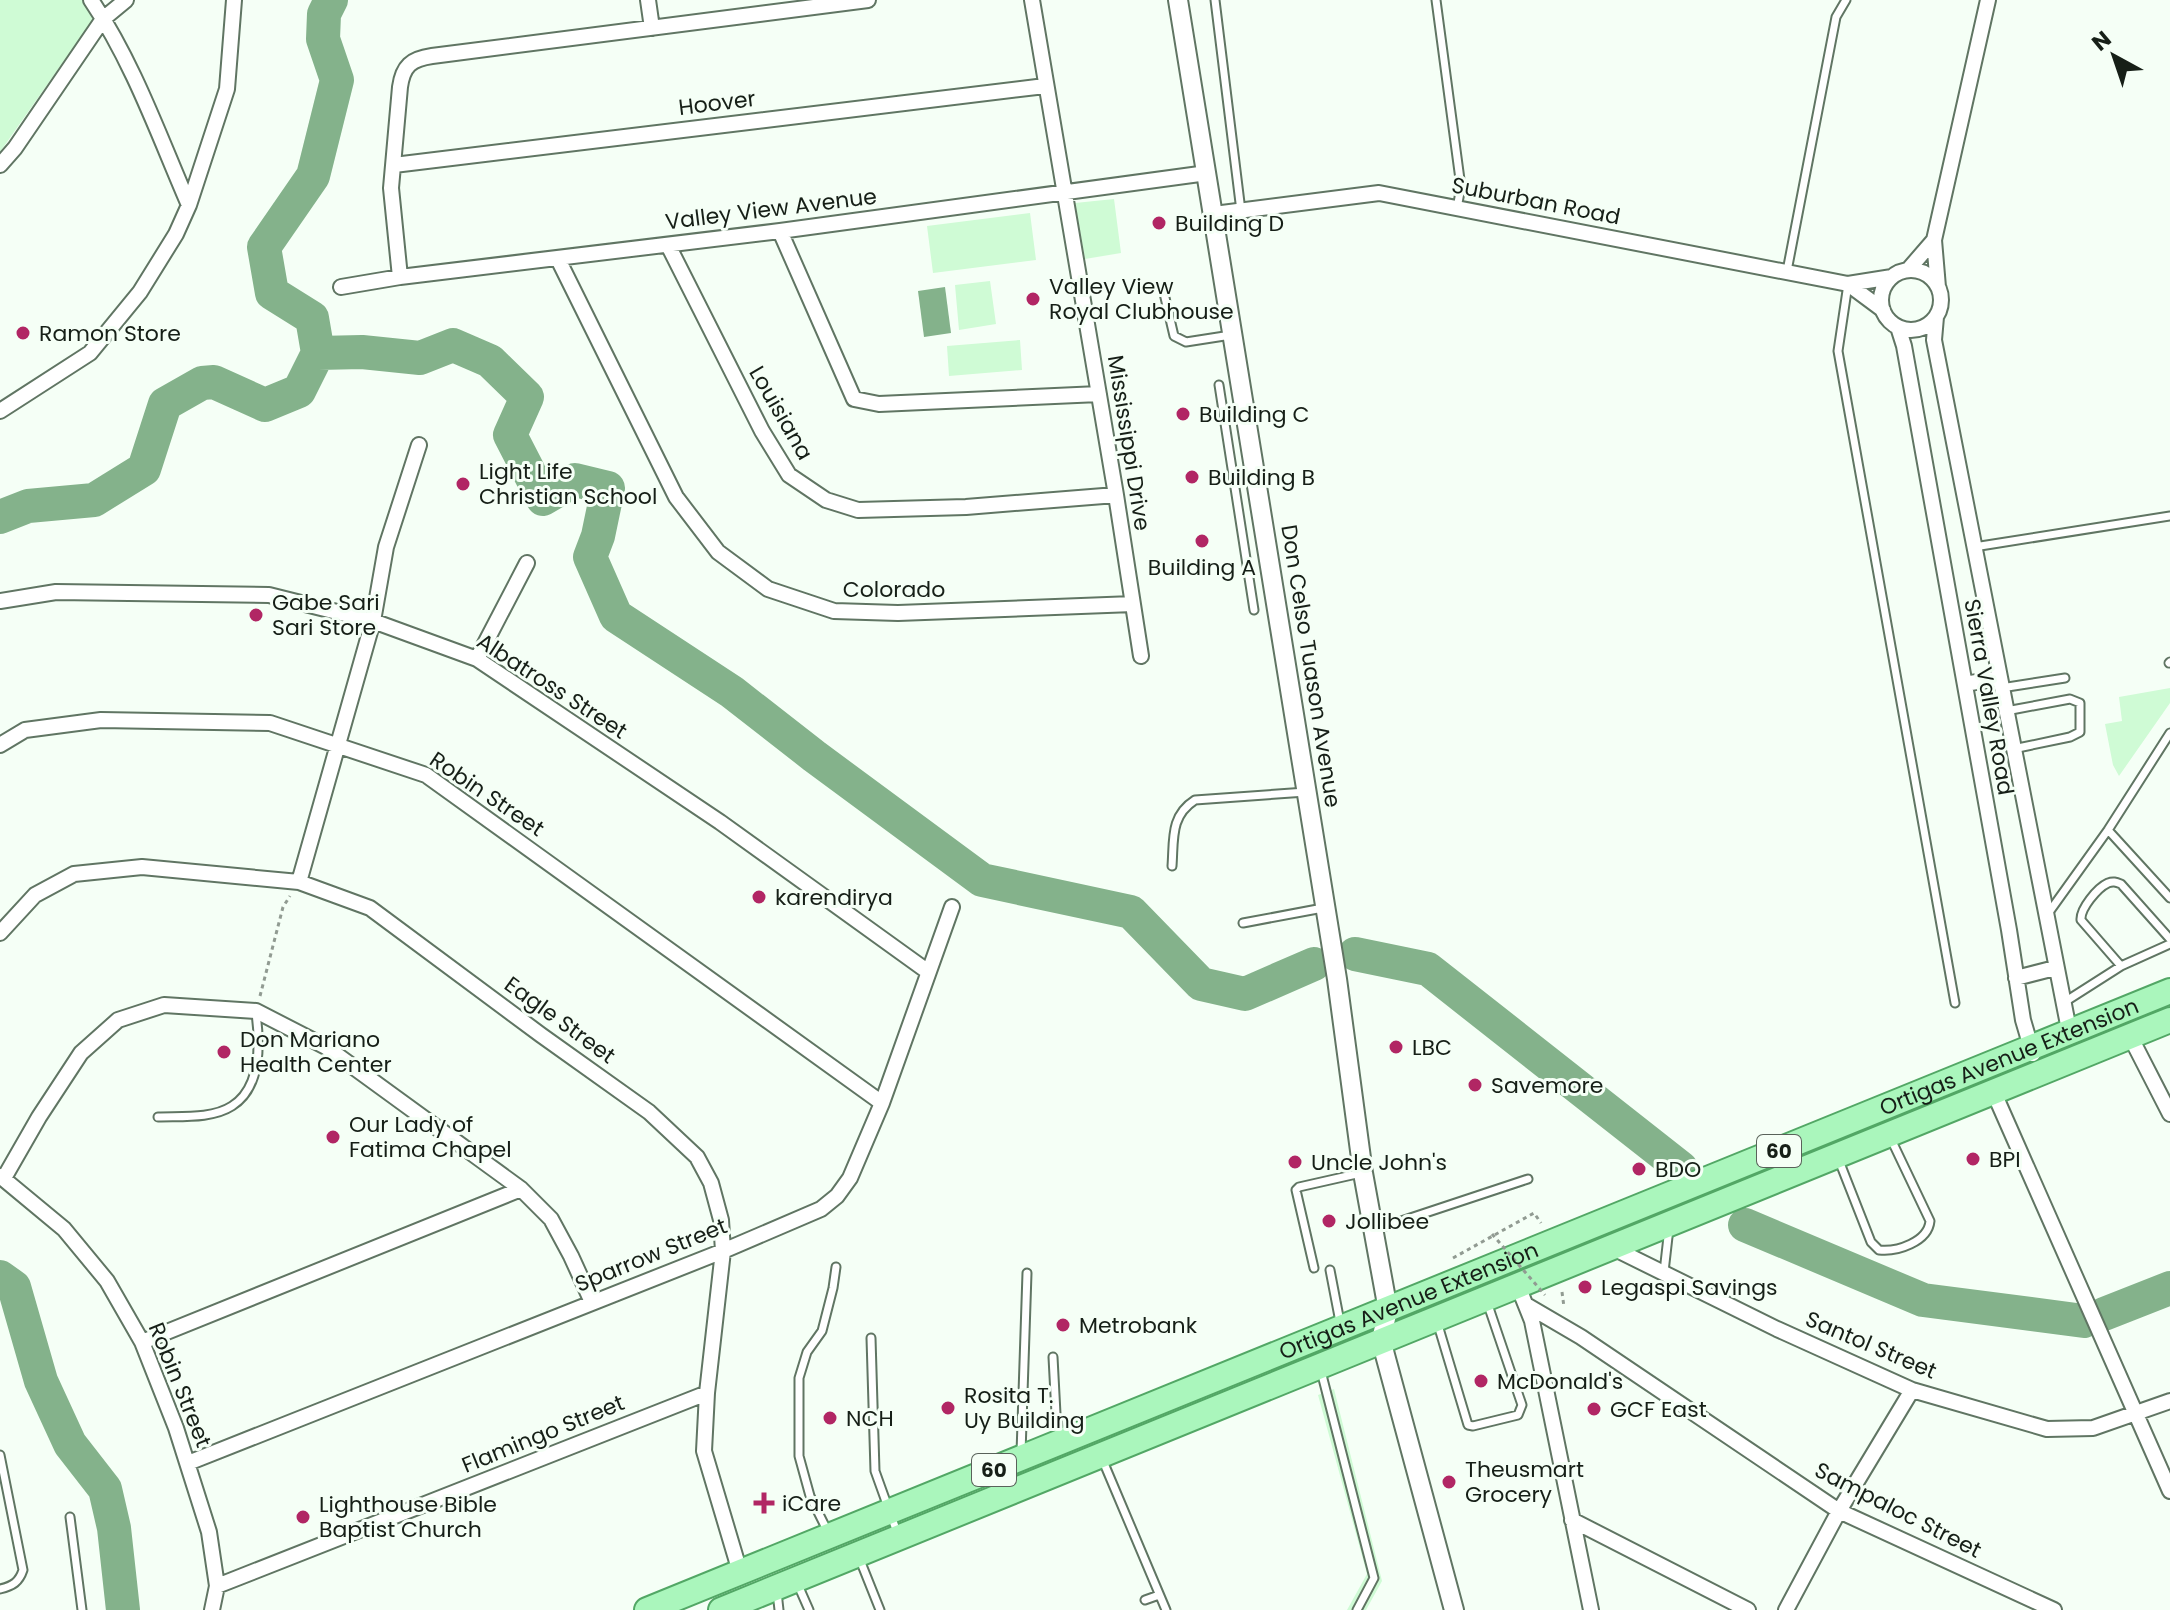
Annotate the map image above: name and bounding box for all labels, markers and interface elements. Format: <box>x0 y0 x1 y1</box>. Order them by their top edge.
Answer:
north arrow <box>2074 16 2154 96</box>
text: N <box>2085 24 2118 58</box>
street label: Hoover <box>677 83 757 123</box>
street label: Suburban Road <box>1449 169 1623 233</box>
street label: Valley View Avenue <box>663 181 879 237</box>
place label: Building D <box>1175 208 1284 239</box>
marker: Building D <box>1150 214 1168 232</box>
place label: Valley View Royal Clubhouse <box>1049 271 1234 327</box>
marker: Valley View Royal Clubhouse <box>1024 290 1042 308</box>
place label: Ramon Store <box>39 318 181 349</box>
marker: Ramon Store <box>14 324 32 342</box>
street label: Mississippi Drive <box>1100 353 1158 533</box>
street label: Louisiana <box>742 360 820 466</box>
place label: Building C <box>1199 399 1309 430</box>
marker: Building C <box>1174 405 1192 423</box>
place label: Light Life Christian School <box>479 456 657 512</box>
place label: Building B <box>1208 462 1315 493</box>
marker: Building B <box>1183 468 1201 486</box>
marker: Light Life Christian School <box>454 475 472 493</box>
street label: Don Celso Tuason Avenue <box>1273 522 1349 810</box>
marker: Building A <box>1193 532 1211 550</box>
place label: Building A <box>1148 552 1256 583</box>
street label: Colorado <box>843 574 945 605</box>
place label: Gabe Sari Sari Store <box>272 587 380 643</box>
street label: Sierra Valley Road <box>1956 596 2022 798</box>
marker: Gabe Sari Sari Store <box>247 606 265 624</box>
street label: Albatross Street <box>471 626 633 746</box>
street label: Robin Street <box>424 744 550 844</box>
place label: karendirya <box>775 882 893 913</box>
marker: karendirya <box>750 888 768 906</box>
street label: Eagle Street <box>498 969 622 1071</box>
street label: Ortigas Avenue Extension <box>1875 990 2143 1123</box>
place label: Don Mariano Health Center <box>240 1024 392 1080</box>
place label: LBC <box>1412 1032 1452 1063</box>
marker: LBC <box>1387 1038 1405 1056</box>
marker: Don Mariano Health Center <box>215 1043 233 1061</box>
place label: Savemore <box>1491 1070 1603 1101</box>
marker: Savemore <box>1466 1076 1484 1094</box>
place label: Our Lady of Fatima Chapel <box>349 1109 512 1165</box>
marker: Our Lady of Fatima Chapel <box>324 1128 342 1146</box>
road number: 60 <box>1757 1135 1801 1167</box>
place label: BPI <box>1989 1144 2021 1175</box>
place label: Uncle John's <box>1311 1147 1447 1178</box>
marker: BPI <box>1964 1150 1982 1168</box>
marker: Uncle John's <box>1286 1153 1304 1171</box>
place label: BDO <box>1655 1154 1701 1185</box>
marker: BDO <box>1630 1160 1648 1178</box>
place label: Jollibee <box>1345 1206 1429 1237</box>
street label: Sparrow Street <box>570 1210 732 1300</box>
marker: Jollibee <box>1320 1212 1338 1230</box>
street label: Ortigas Avenue Extension <box>1274 1234 1543 1367</box>
place label: Legaspi Savings <box>1601 1272 1778 1303</box>
marker: Legaspi Savings <box>1576 1278 1594 1296</box>
street label: Santol Street <box>1801 1303 1941 1387</box>
place label: Metrobank <box>1079 1310 1198 1341</box>
marker: Metrobank <box>1054 1316 1072 1334</box>
street label: Robin Street <box>141 1318 219 1452</box>
place label: McDonald's <box>1497 1366 1623 1397</box>
marker: McDonald's <box>1472 1372 1490 1390</box>
place label: Rosita T. Uy Building <box>964 1380 1085 1436</box>
street label: Flamingo Street <box>457 1387 629 1481</box>
place label: GCF East <box>1610 1394 1707 1425</box>
marker: Rosita T. Uy Building <box>939 1399 957 1417</box>
marker: GCF East <box>1585 1400 1603 1418</box>
place label: NCH <box>846 1403 894 1434</box>
marker: NCH <box>821 1409 839 1427</box>
road number: 60 <box>972 1454 1016 1486</box>
place label: Theusmart Grocery <box>1465 1454 1584 1510</box>
street label: Sampaloc Street <box>1809 1455 1987 1565</box>
marker: Theusmart Grocery <box>1440 1473 1458 1491</box>
place label: iCare <box>782 1488 841 1519</box>
place label: Lighthouse Bible Baptist Church <box>319 1489 497 1545</box>
marker: iCare <box>753 1492 775 1514</box>
marker: Lighthouse Bible Baptist Church <box>294 1508 312 1526</box>

